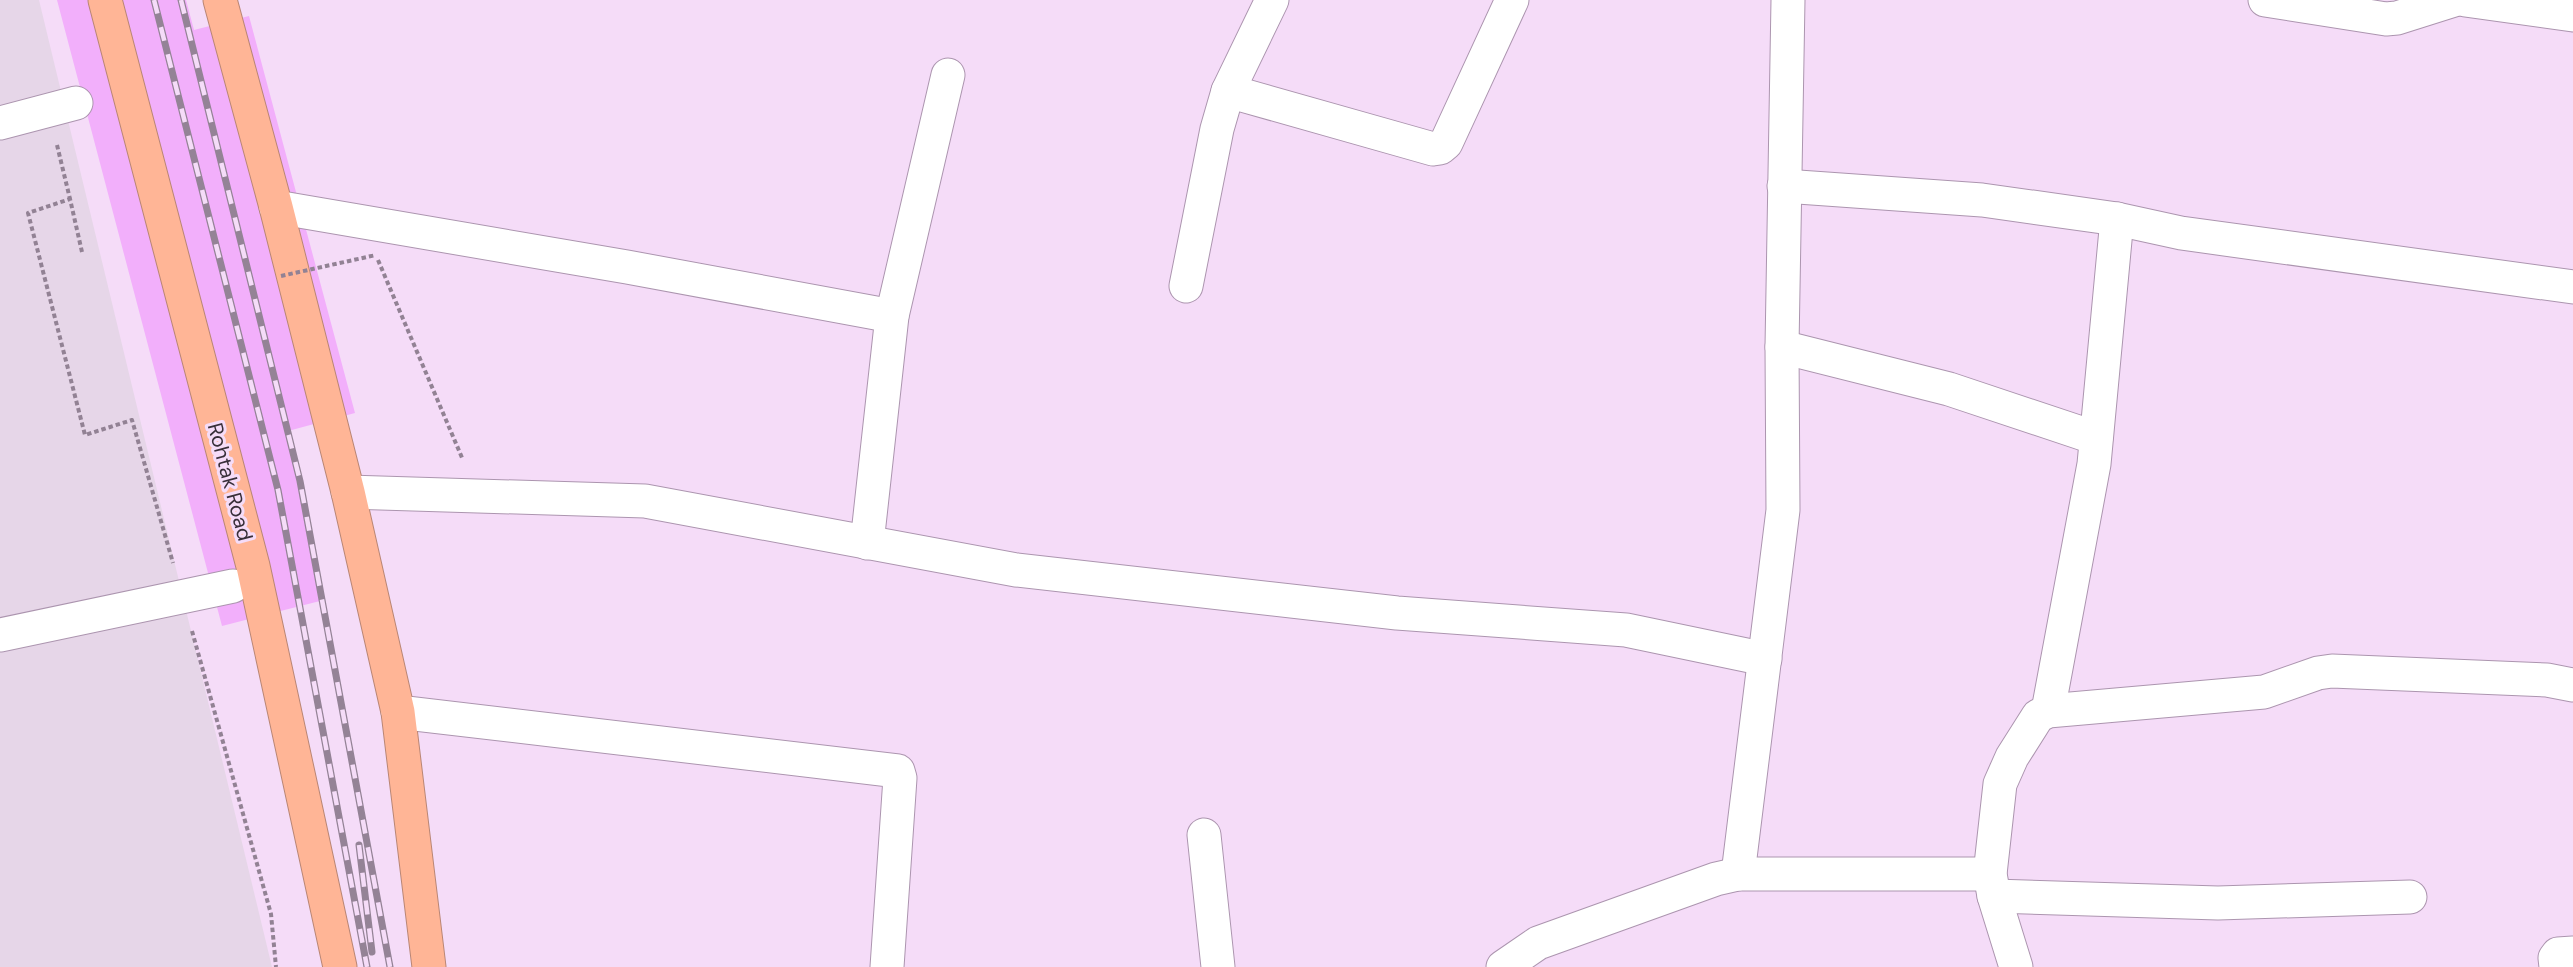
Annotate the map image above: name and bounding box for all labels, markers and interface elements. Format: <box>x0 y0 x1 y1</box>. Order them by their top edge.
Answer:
street label: Rohtak Road <box>201 420 259 544</box>

